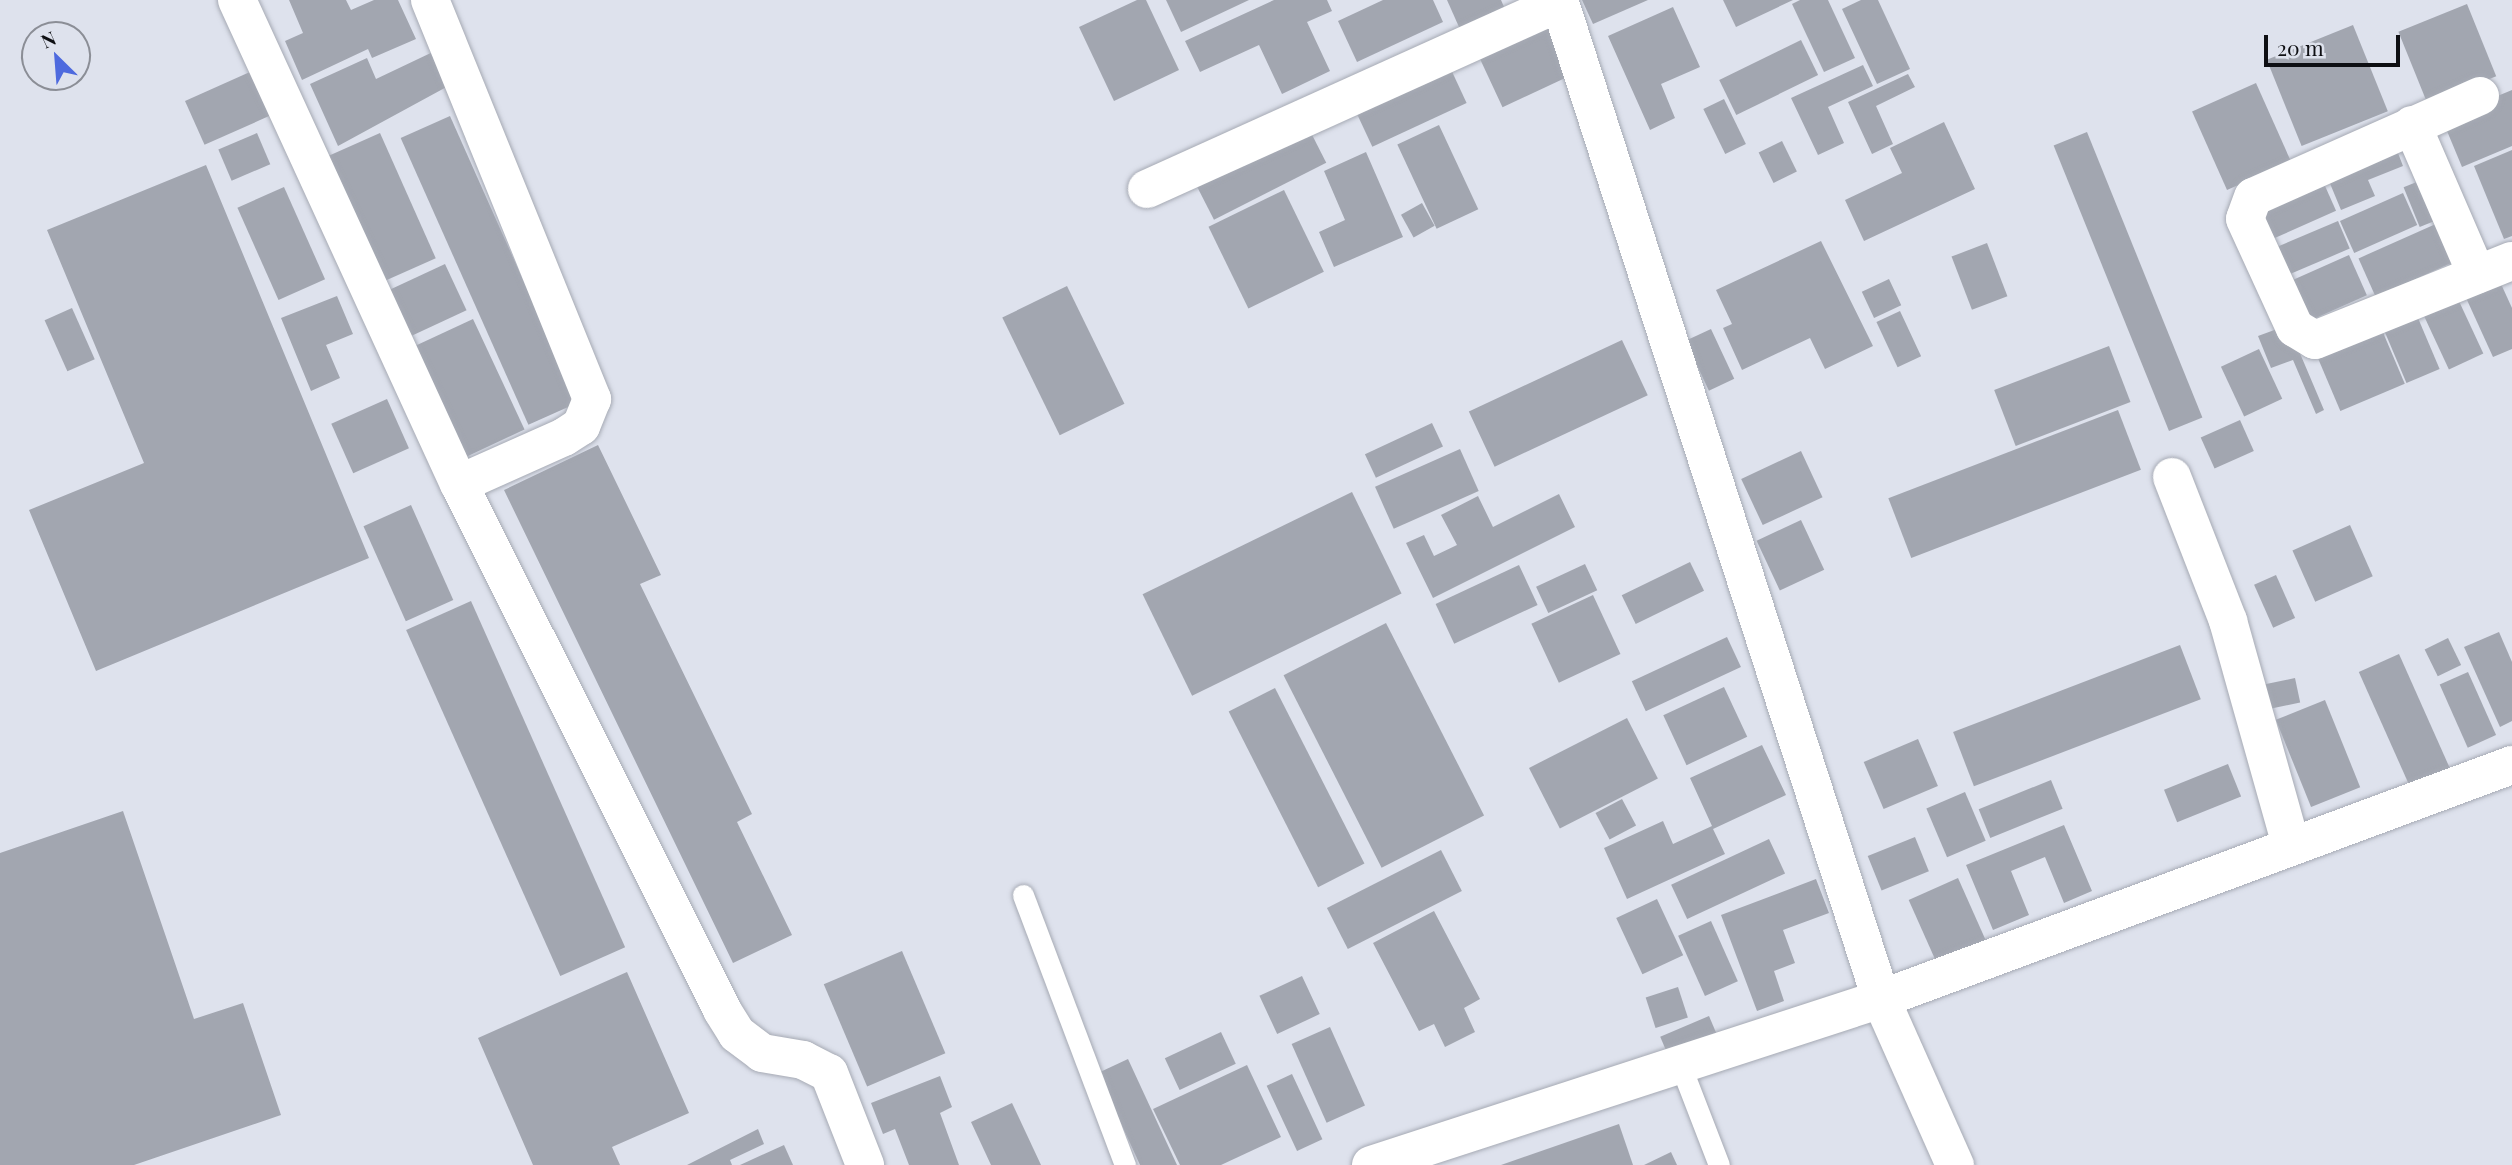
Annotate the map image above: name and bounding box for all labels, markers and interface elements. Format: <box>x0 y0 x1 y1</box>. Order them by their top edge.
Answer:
north arrow <box>21 21 91 91</box>
scale bar <box>2267 21 2404 65</box>
text: N <box>36 24 60 53</box>
text: 20 m <box>2277 33 2324 61</box>

